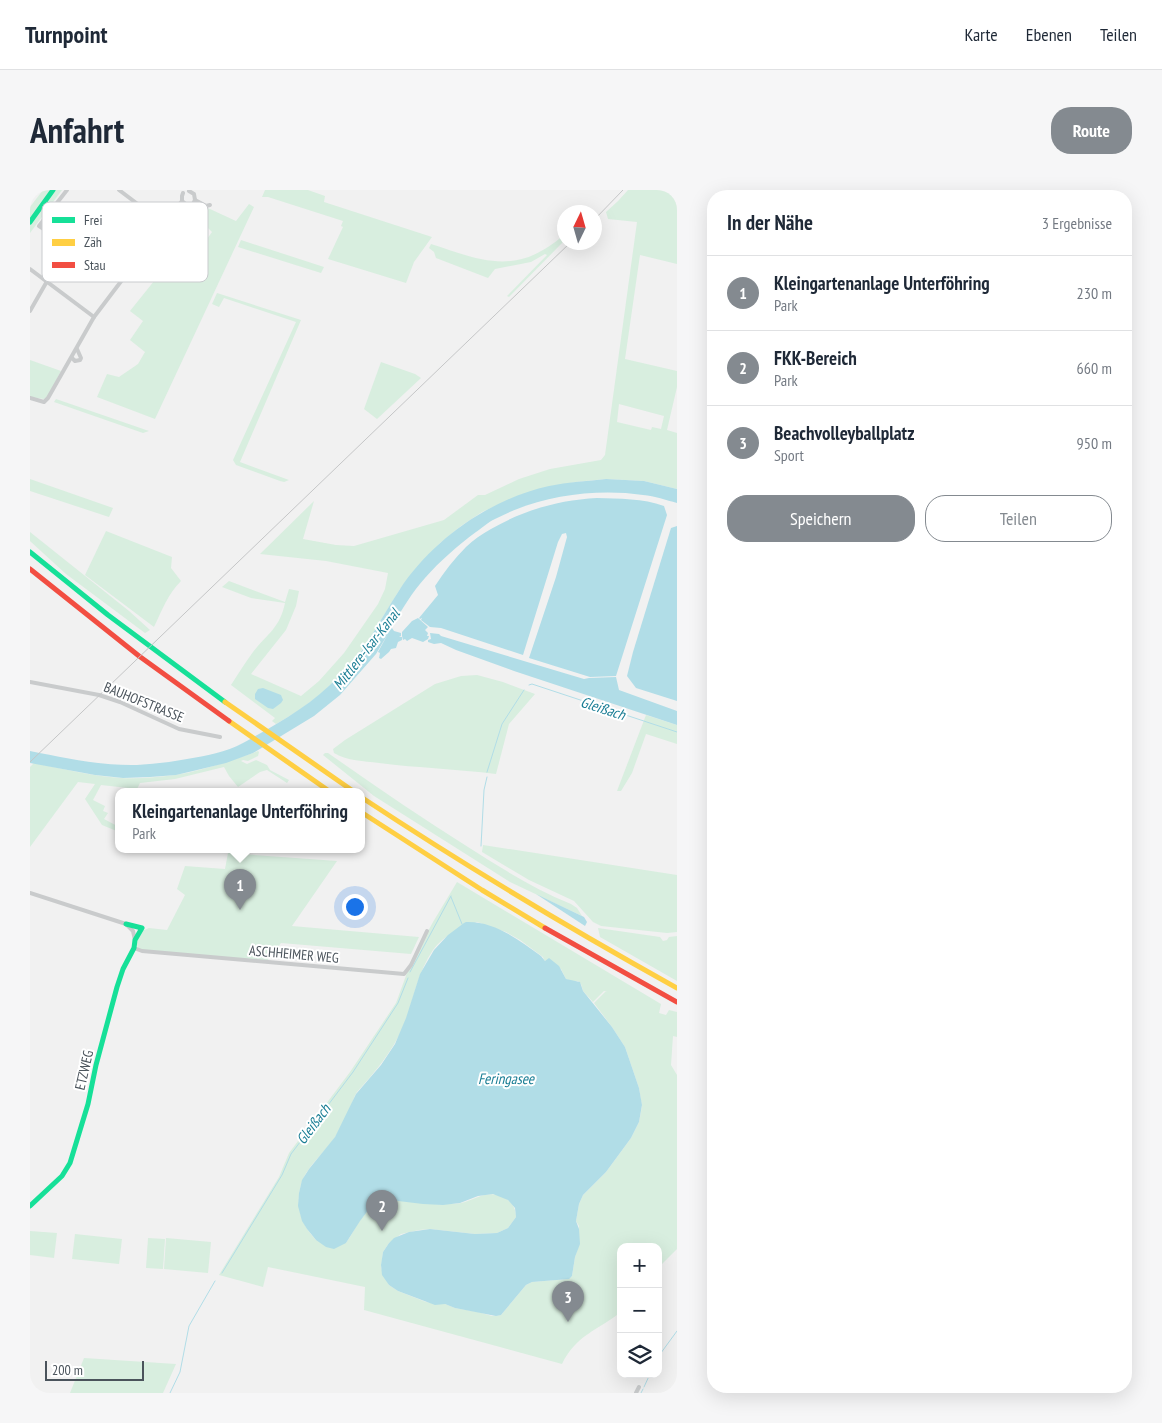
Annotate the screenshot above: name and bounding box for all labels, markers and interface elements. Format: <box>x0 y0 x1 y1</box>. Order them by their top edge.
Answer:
text: Turnpoint <box>25 19 107 50</box>
text: Karte <box>964 23 998 46</box>
text: Ebenen <box>1026 23 1072 46</box>
text: Teilen <box>1100 23 1137 46</box>
text: Anfahrt <box>30 107 124 153</box>
button: Route <box>1051 107 1132 154</box>
legend <box>42 202 208 282</box>
north arrow <box>557 205 602 250</box>
text: In der Nähe <box>727 209 813 236</box>
text: Frei <box>84 211 102 229</box>
text: 3 Ergebnisse <box>1042 213 1112 233</box>
text: Zäh <box>84 233 102 251</box>
text: Stau <box>84 256 106 274</box>
text: Kleingartenanlage Unterföhring <box>774 271 990 295</box>
text: 1 <box>739 283 747 303</box>
text: 230 m <box>1077 283 1112 303</box>
text: Park <box>774 295 798 315</box>
text: FKK-Bereich <box>774 346 857 370</box>
text: 2 <box>739 358 747 378</box>
text: 660 m <box>1077 358 1112 378</box>
text: Park <box>774 370 798 390</box>
text: Beachvolleyballplatz <box>774 421 914 445</box>
text: 3 <box>739 433 747 453</box>
text: 950 m <box>1077 433 1112 453</box>
text: Sport <box>774 445 804 465</box>
button: Speichern <box>727 495 915 542</box>
button: Teilen <box>925 495 1112 542</box>
water label: Mittlere-Isar-Kanal <box>328 604 404 693</box>
street label: BAUHOFSTRASSE <box>101 678 187 726</box>
water label: Gleißach <box>578 692 629 725</box>
popup <box>115 788 365 853</box>
text: Kleingartenanlage Unterföhring <box>132 799 348 823</box>
text: Park <box>132 823 156 843</box>
pin: 1 <box>224 869 256 910</box>
your location <box>342 894 368 920</box>
street label: ASCHHEIMER WEG <box>248 941 340 967</box>
street label: ETZWEG <box>71 1048 97 1092</box>
water label: Feringasee <box>478 1069 535 1088</box>
water label: Gleißach <box>292 1099 335 1148</box>
pin: 2 <box>366 1190 398 1231</box>
map controls <box>617 1243 662 1378</box>
button: + <box>617 1243 662 1288</box>
pin: 3 <box>552 1281 584 1322</box>
button: − <box>617 1288 662 1333</box>
button: layers <box>617 1333 662 1378</box>
scale bar <box>45 1358 144 1381</box>
text: 200 m <box>52 1361 83 1379</box>

